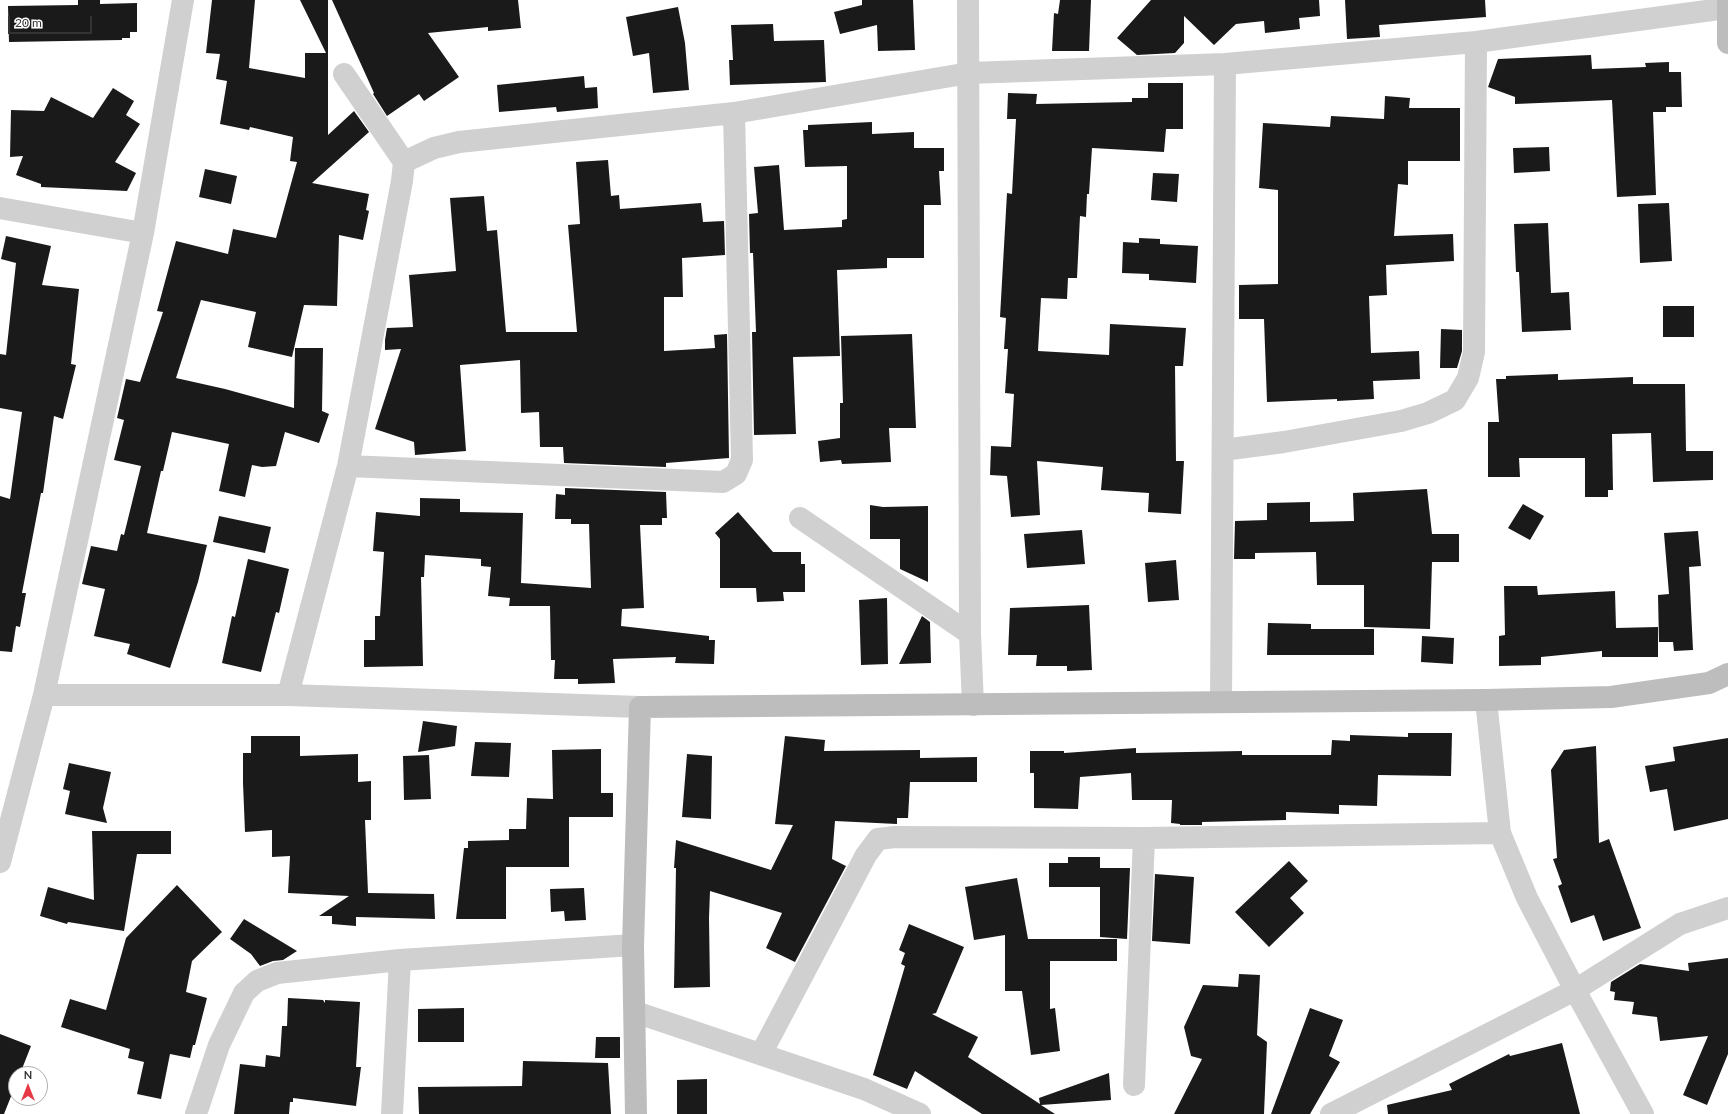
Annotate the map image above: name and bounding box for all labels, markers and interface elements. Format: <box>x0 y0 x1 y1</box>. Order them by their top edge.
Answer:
scale bar <box>10 8 94 34</box>
text: 20 m <box>15 15 42 30</box>
north arrow <box>8 1066 48 1106</box>
text: N <box>24 1068 32 1081</box>

